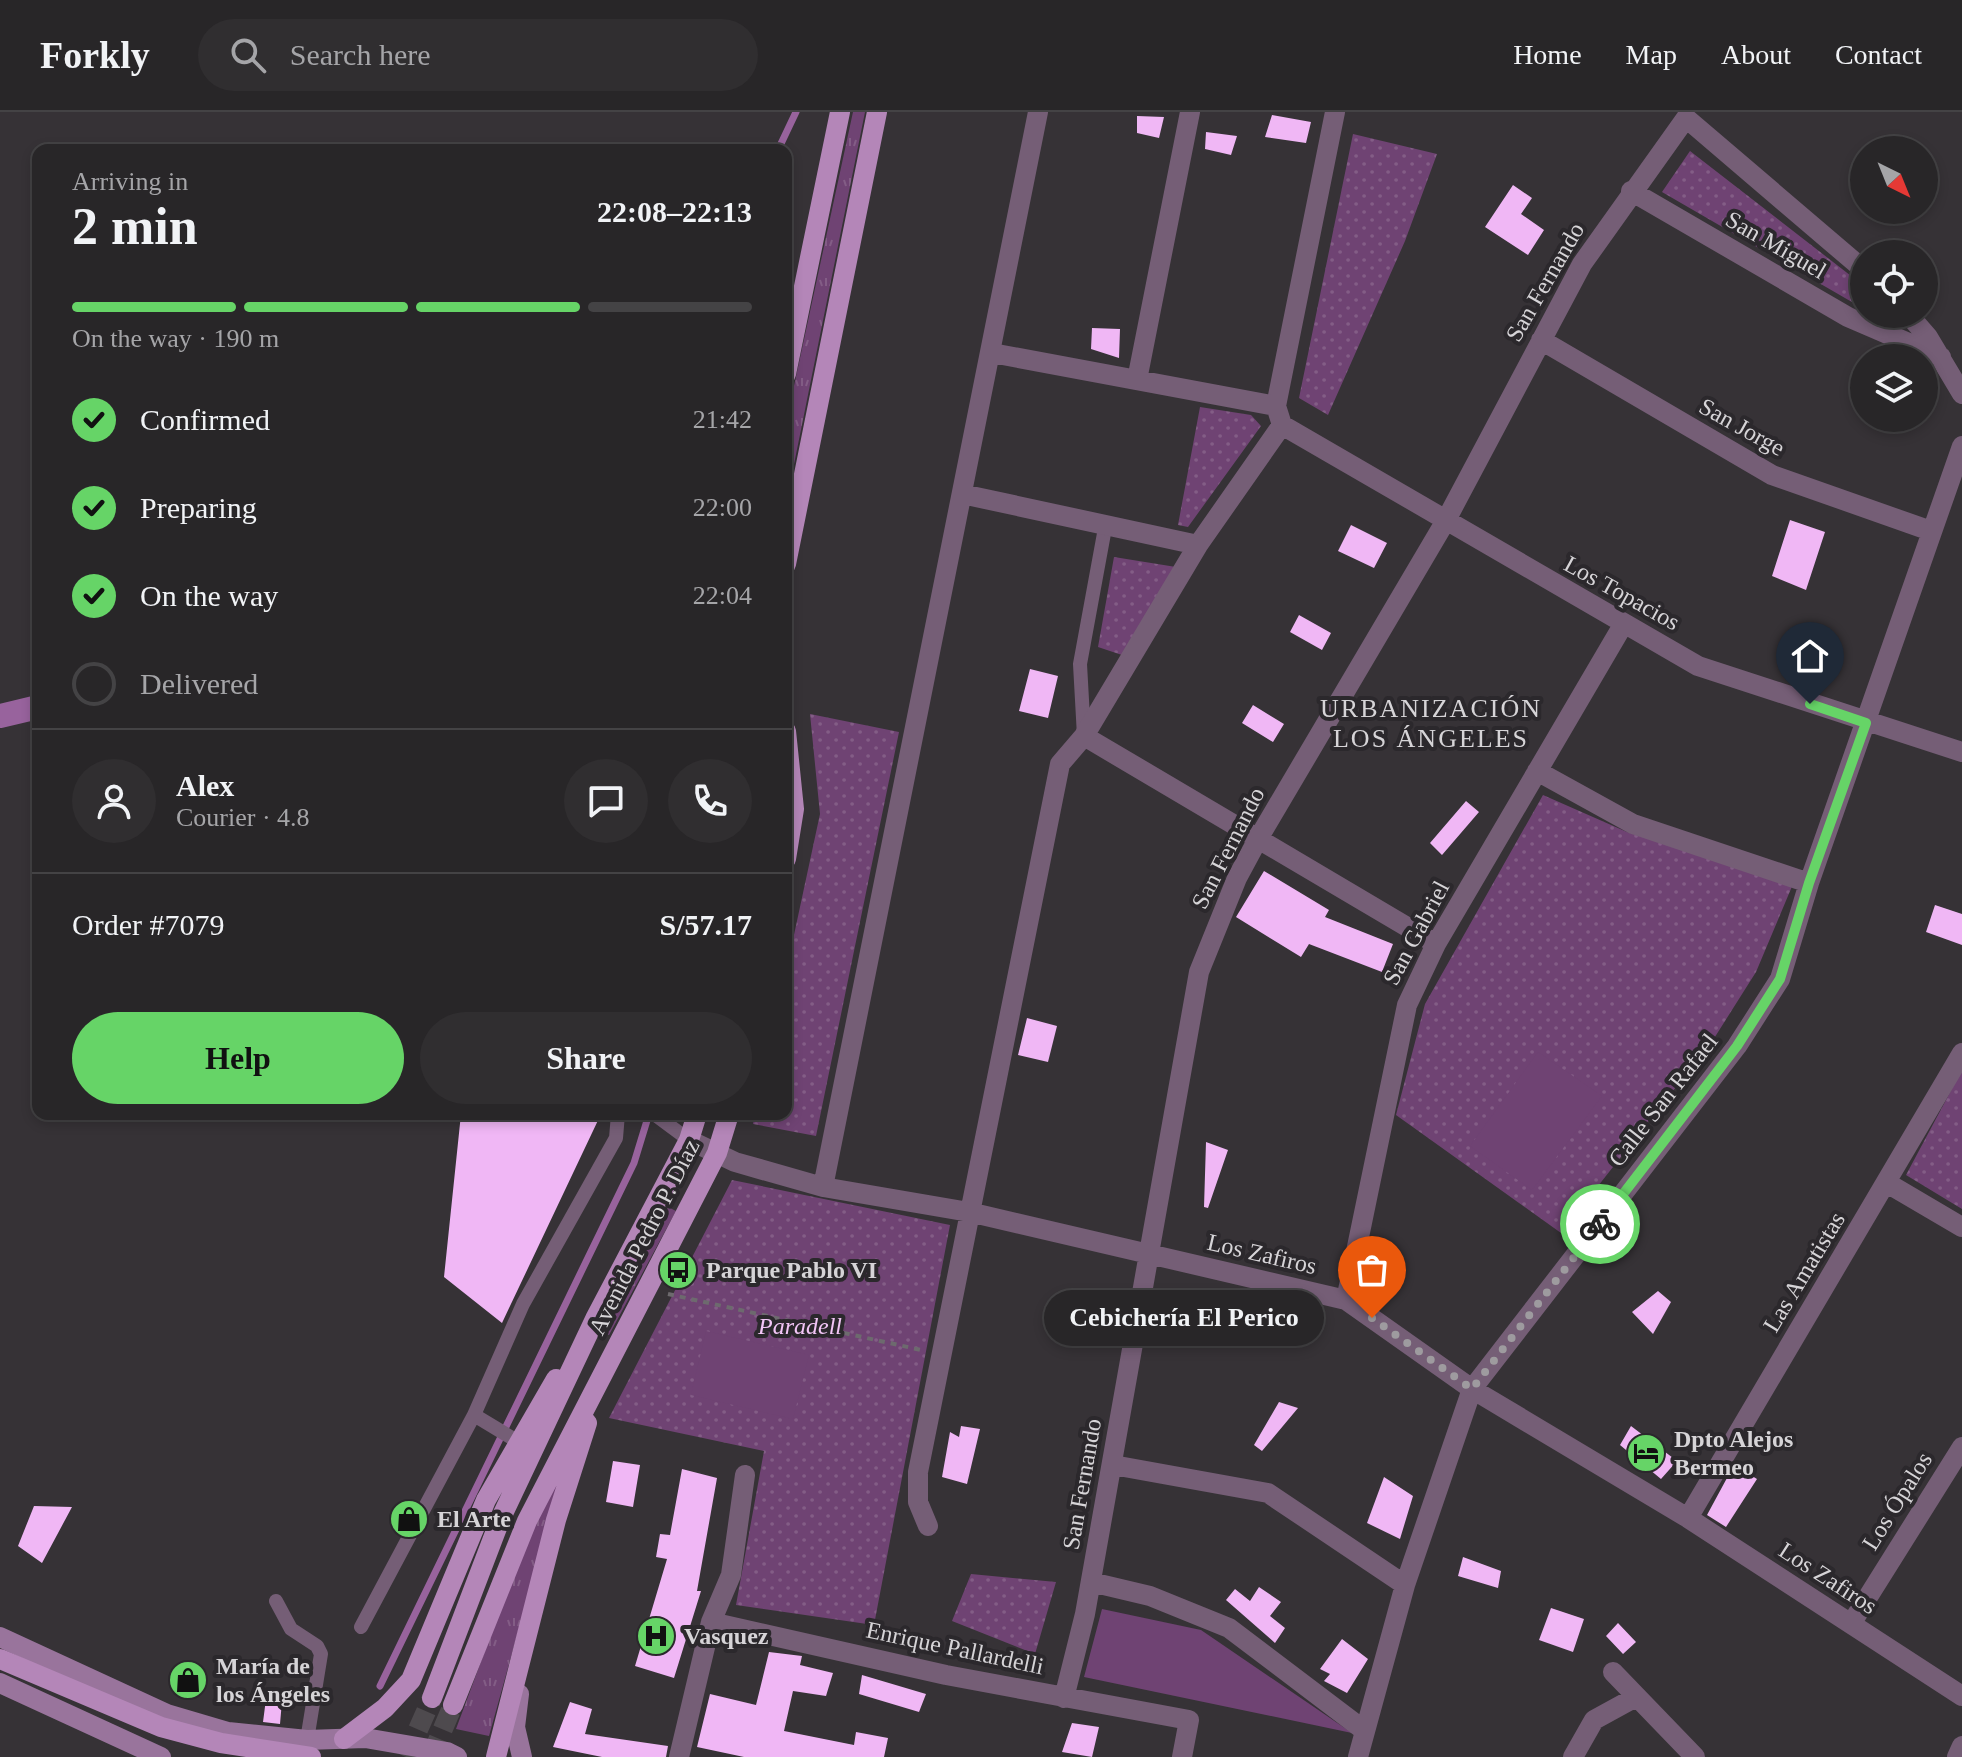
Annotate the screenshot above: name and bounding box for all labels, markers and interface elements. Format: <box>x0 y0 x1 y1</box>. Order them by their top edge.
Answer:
search box <box>198 19 758 91</box>
icon: search <box>226 33 270 77</box>
text: Forkly <box>40 34 150 76</box>
text: Search here <box>290 38 431 71</box>
text: Home <box>1513 39 1582 70</box>
text: Map <box>1626 39 1677 70</box>
text: About <box>1721 39 1791 70</box>
text: Contact <box>1835 39 1922 70</box>
north arrow <box>1850 136 1938 224</box>
map controls <box>1850 136 1938 432</box>
text: Arriving in <box>72 167 188 196</box>
text: 22:08–22:13 <box>597 195 752 228</box>
text: 2 min <box>72 198 198 255</box>
street label: San Miguel <box>1721 206 1831 284</box>
street label: San Fernando <box>1501 218 1589 346</box>
button: locate <box>1850 240 1938 328</box>
text: On the way · 190 m <box>72 324 279 353</box>
button: layers <box>1850 344 1938 432</box>
street label: San Jorge <box>1695 393 1789 461</box>
icon: check <box>72 398 116 442</box>
text: Confirmed <box>140 403 270 436</box>
text: 21:42 <box>693 405 752 434</box>
icon: check <box>72 486 116 530</box>
text: Preparing <box>140 491 257 524</box>
text: 22:00 <box>693 493 752 522</box>
street label: Los Topacios <box>1560 551 1684 635</box>
icon: check <box>72 574 116 618</box>
text: On the way <box>140 579 278 612</box>
text: 22:04 <box>693 581 752 610</box>
pin <box>1776 622 1844 704</box>
icon: home <box>1788 634 1832 678</box>
text: Delivered <box>140 667 258 700</box>
district label: URBANIZACIÓN LOS ÁNGELES <box>1320 694 1542 753</box>
button: person <box>72 759 156 843</box>
button: chat <box>564 759 648 843</box>
button: phone <box>668 759 752 843</box>
text: Alex <box>176 769 234 802</box>
street label: San Fernando <box>1186 783 1270 913</box>
text: Courier · 4.8 <box>176 803 310 832</box>
street label: San Gabriel <box>1378 876 1454 989</box>
text: Order #7079 <box>72 908 224 941</box>
text: S/57.17 <box>659 908 752 941</box>
button: Help <box>72 1012 404 1104</box>
button: Share <box>420 1012 752 1104</box>
street label: Calle San Rafael <box>1603 1028 1723 1172</box>
street label: Avenida Pedro P. Díaz <box>583 1135 705 1339</box>
courier <box>1560 1184 1640 1264</box>
icon: bike <box>1578 1202 1622 1246</box>
street label: Las Amatistas <box>1758 1207 1850 1337</box>
street label: Los Zafiros <box>1205 1229 1319 1279</box>
pin <box>1338 1236 1406 1318</box>
icon: bag <box>1350 1248 1394 1292</box>
bus stop icon: Parque Pablo VI <box>657 1249 699 1291</box>
place label: Parque Pablo VI <box>706 1257 877 1283</box>
callout: Cebichería El Perico <box>1044 1290 1324 1346</box>
text: Cebichería El Perico <box>1069 1303 1299 1332</box>
park label: Paradell <box>757 1313 842 1339</box>
street label: San Fernando <box>1058 1416 1106 1552</box>
place label: Dpto Alejos Bermeo <box>1674 1426 1793 1480</box>
hotel icon: Dpto Alejos Bermeo <box>1625 1432 1667 1474</box>
street label: Los Ópalos <box>1857 1447 1937 1555</box>
shop icon: El Arte <box>388 1498 430 1540</box>
place label: El Arte <box>437 1506 511 1532</box>
street label: Los Zafiros <box>1774 1537 1882 1619</box>
hospital icon: Vasquez <box>635 1615 677 1657</box>
street label: Enrique Pallardelli <box>864 1617 1046 1680</box>
place label: Vasquez <box>684 1623 769 1649</box>
place label: María de los Ángeles <box>216 1653 330 1707</box>
shop icon: María de los Ángeles <box>167 1659 209 1701</box>

